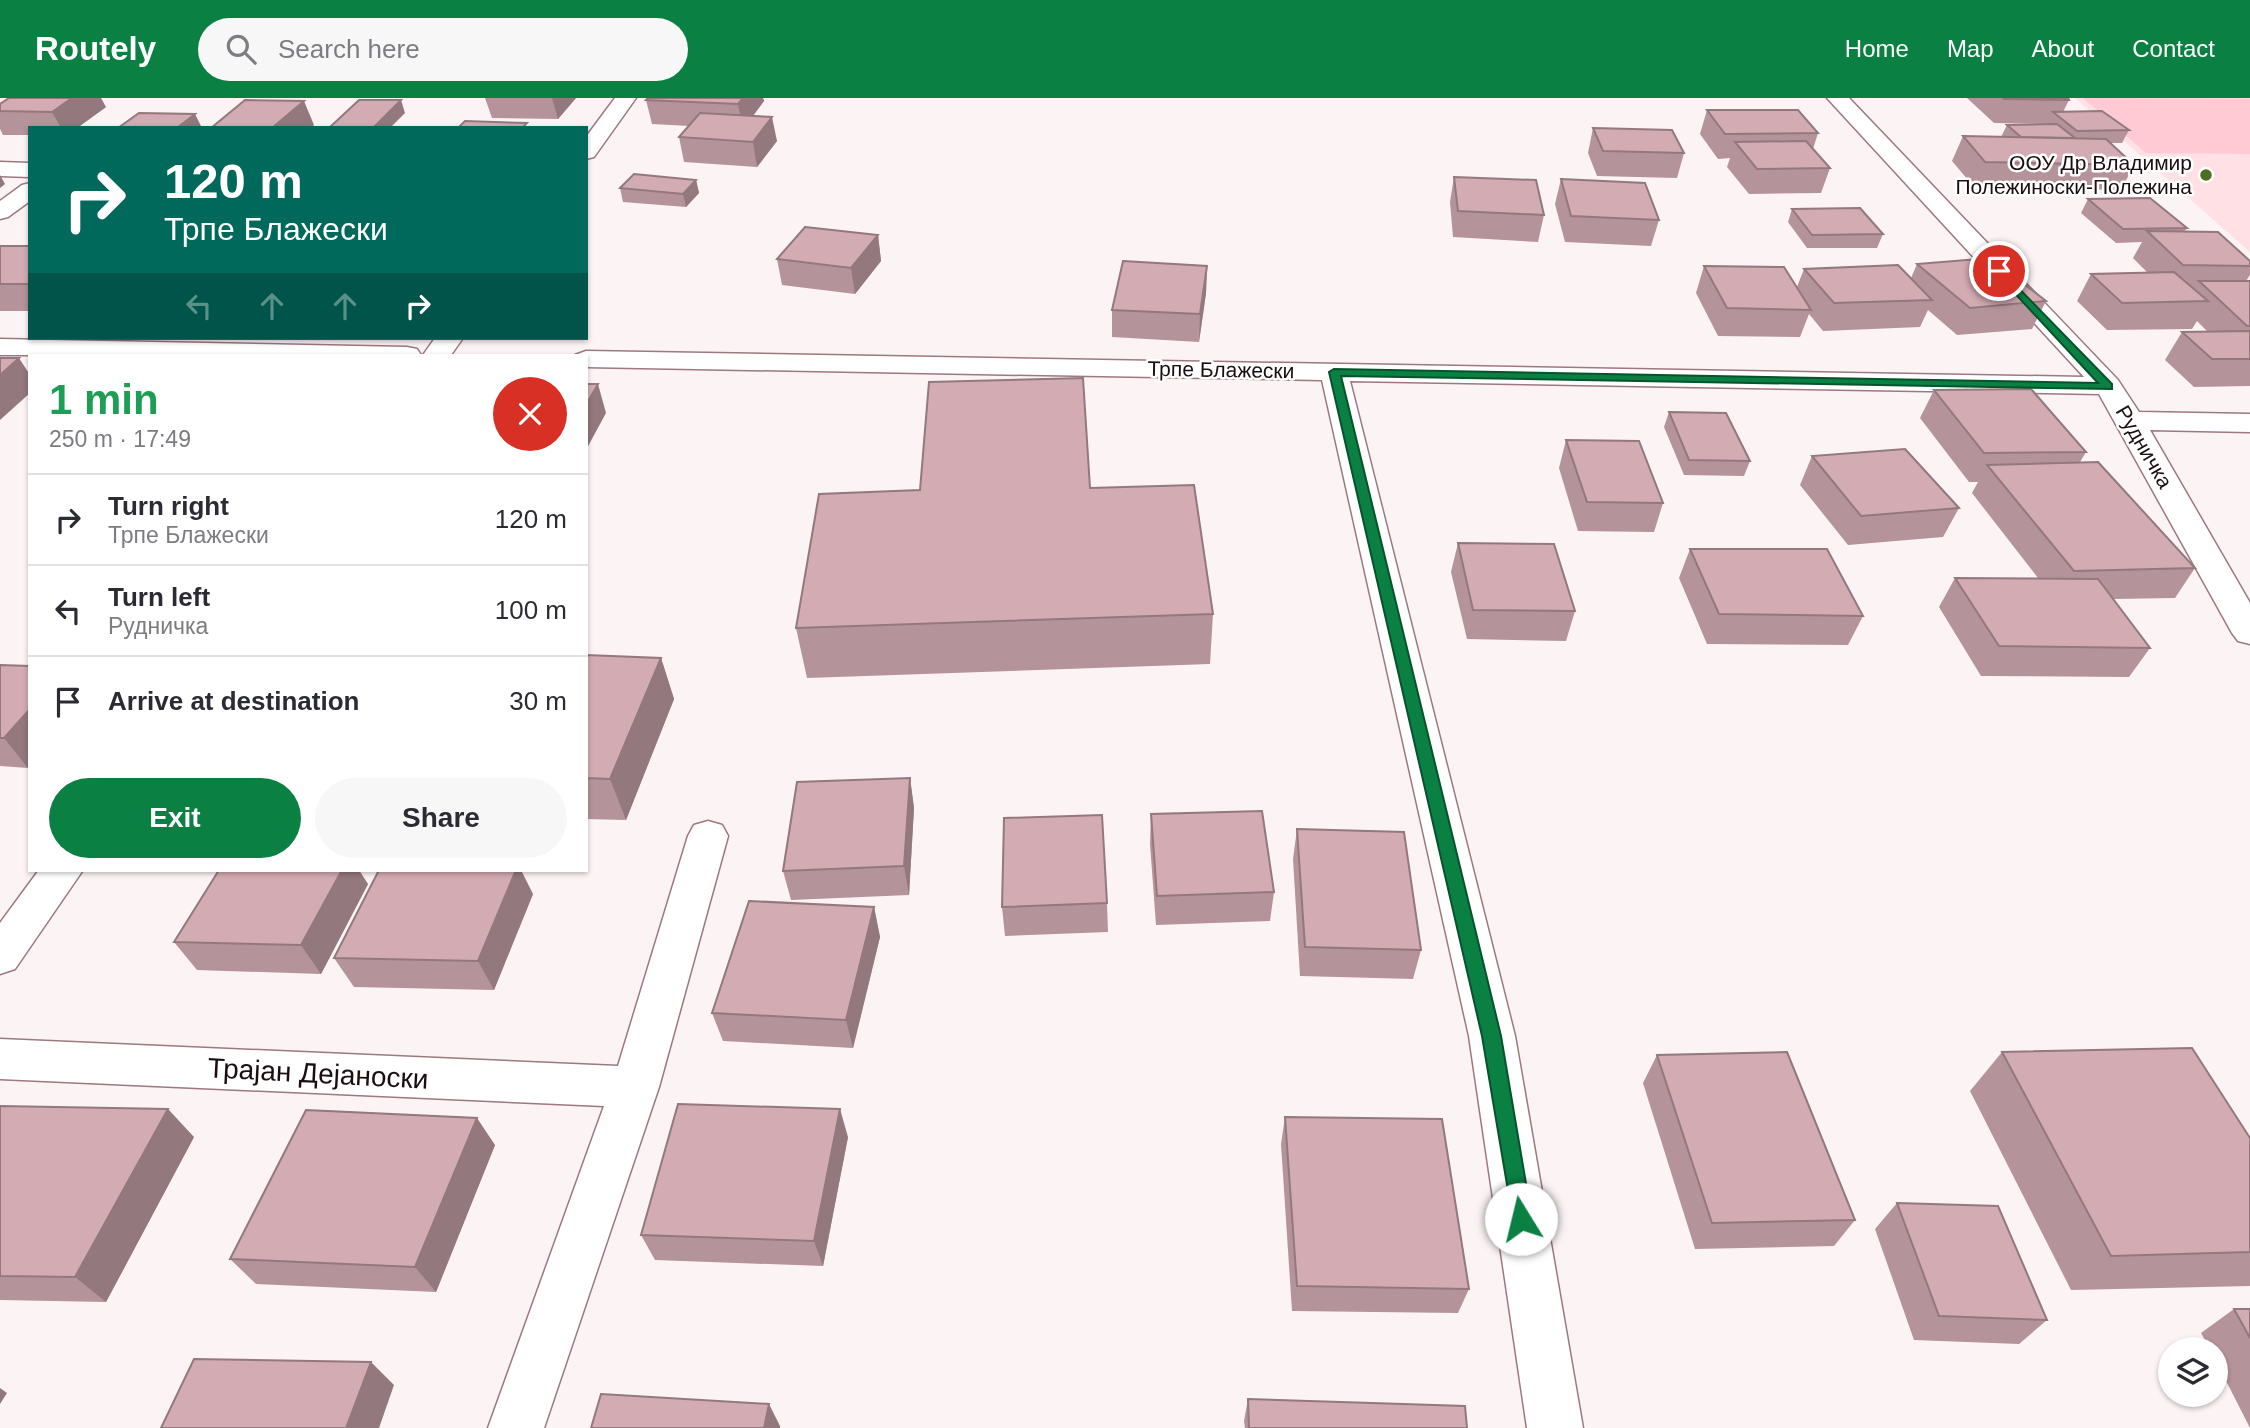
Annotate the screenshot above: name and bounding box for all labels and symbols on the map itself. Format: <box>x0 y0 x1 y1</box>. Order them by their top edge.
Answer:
place label: ООУ Др Владимир Полежиноски-Полежина <box>1955 151 2192 198</box>
marker: ООУ Др Владимир Полежиноски-Полежина <box>2198 167 2214 183</box>
pin <box>1969 241 2029 301</box>
street label: Трпе Блажески <box>1147 357 1295 382</box>
street label: Рудничка <box>2112 401 2177 492</box>
street label: Трајан Дејаноски <box>207 1052 429 1095</box>
position arrow <box>1484 1182 1558 1256</box>

